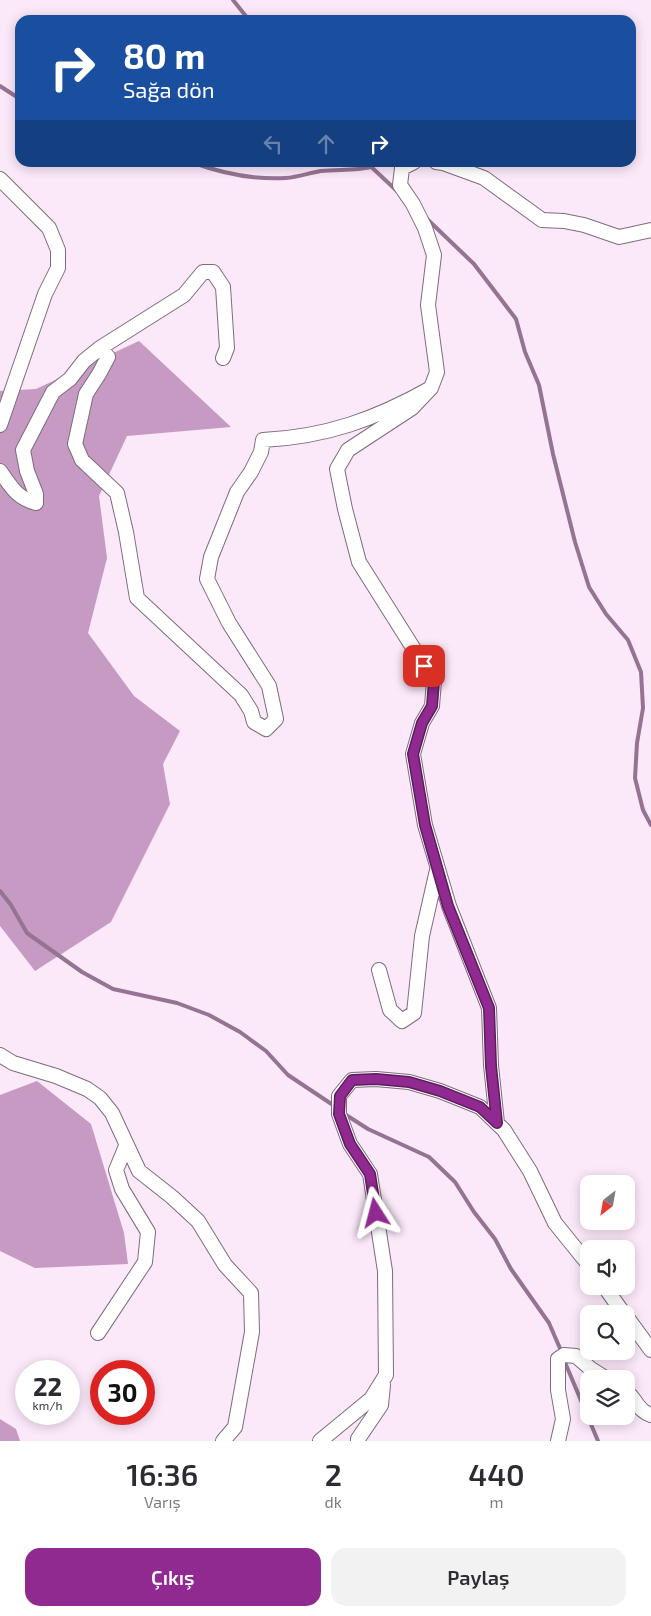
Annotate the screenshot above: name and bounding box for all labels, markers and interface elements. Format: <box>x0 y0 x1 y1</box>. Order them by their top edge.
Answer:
text: 80 m <box>123 34 205 76</box>
icon: right <box>40 35 105 100</box>
text: Sağa dön <box>123 76 214 102</box>
icon: left <box>259 130 287 158</box>
icon: ahead <box>312 130 340 158</box>
icon: right <box>365 130 393 158</box>
pin <box>403 645 445 687</box>
icon: arrive <box>410 652 438 680</box>
north arrow <box>580 1175 635 1230</box>
map controls <box>580 1175 635 1425</box>
position arrow <box>349 1186 401 1238</box>
button: sound <box>580 1240 635 1295</box>
button: search <box>580 1305 635 1360</box>
speed limit sign: 30 <box>90 1360 155 1425</box>
button: layers <box>580 1370 635 1425</box>
text: 22 <box>33 1371 62 1401</box>
text: km/h <box>33 1398 62 1412</box>
text: 16:36 <box>126 1456 198 1492</box>
text: 2 <box>325 1456 342 1492</box>
text: 440 <box>468 1456 525 1492</box>
text: Varış <box>144 1492 181 1511</box>
text: dk <box>325 1492 342 1511</box>
text: m <box>489 1492 503 1511</box>
button: Çıkış <box>25 1548 321 1606</box>
button: Paylaş <box>331 1548 626 1606</box>

